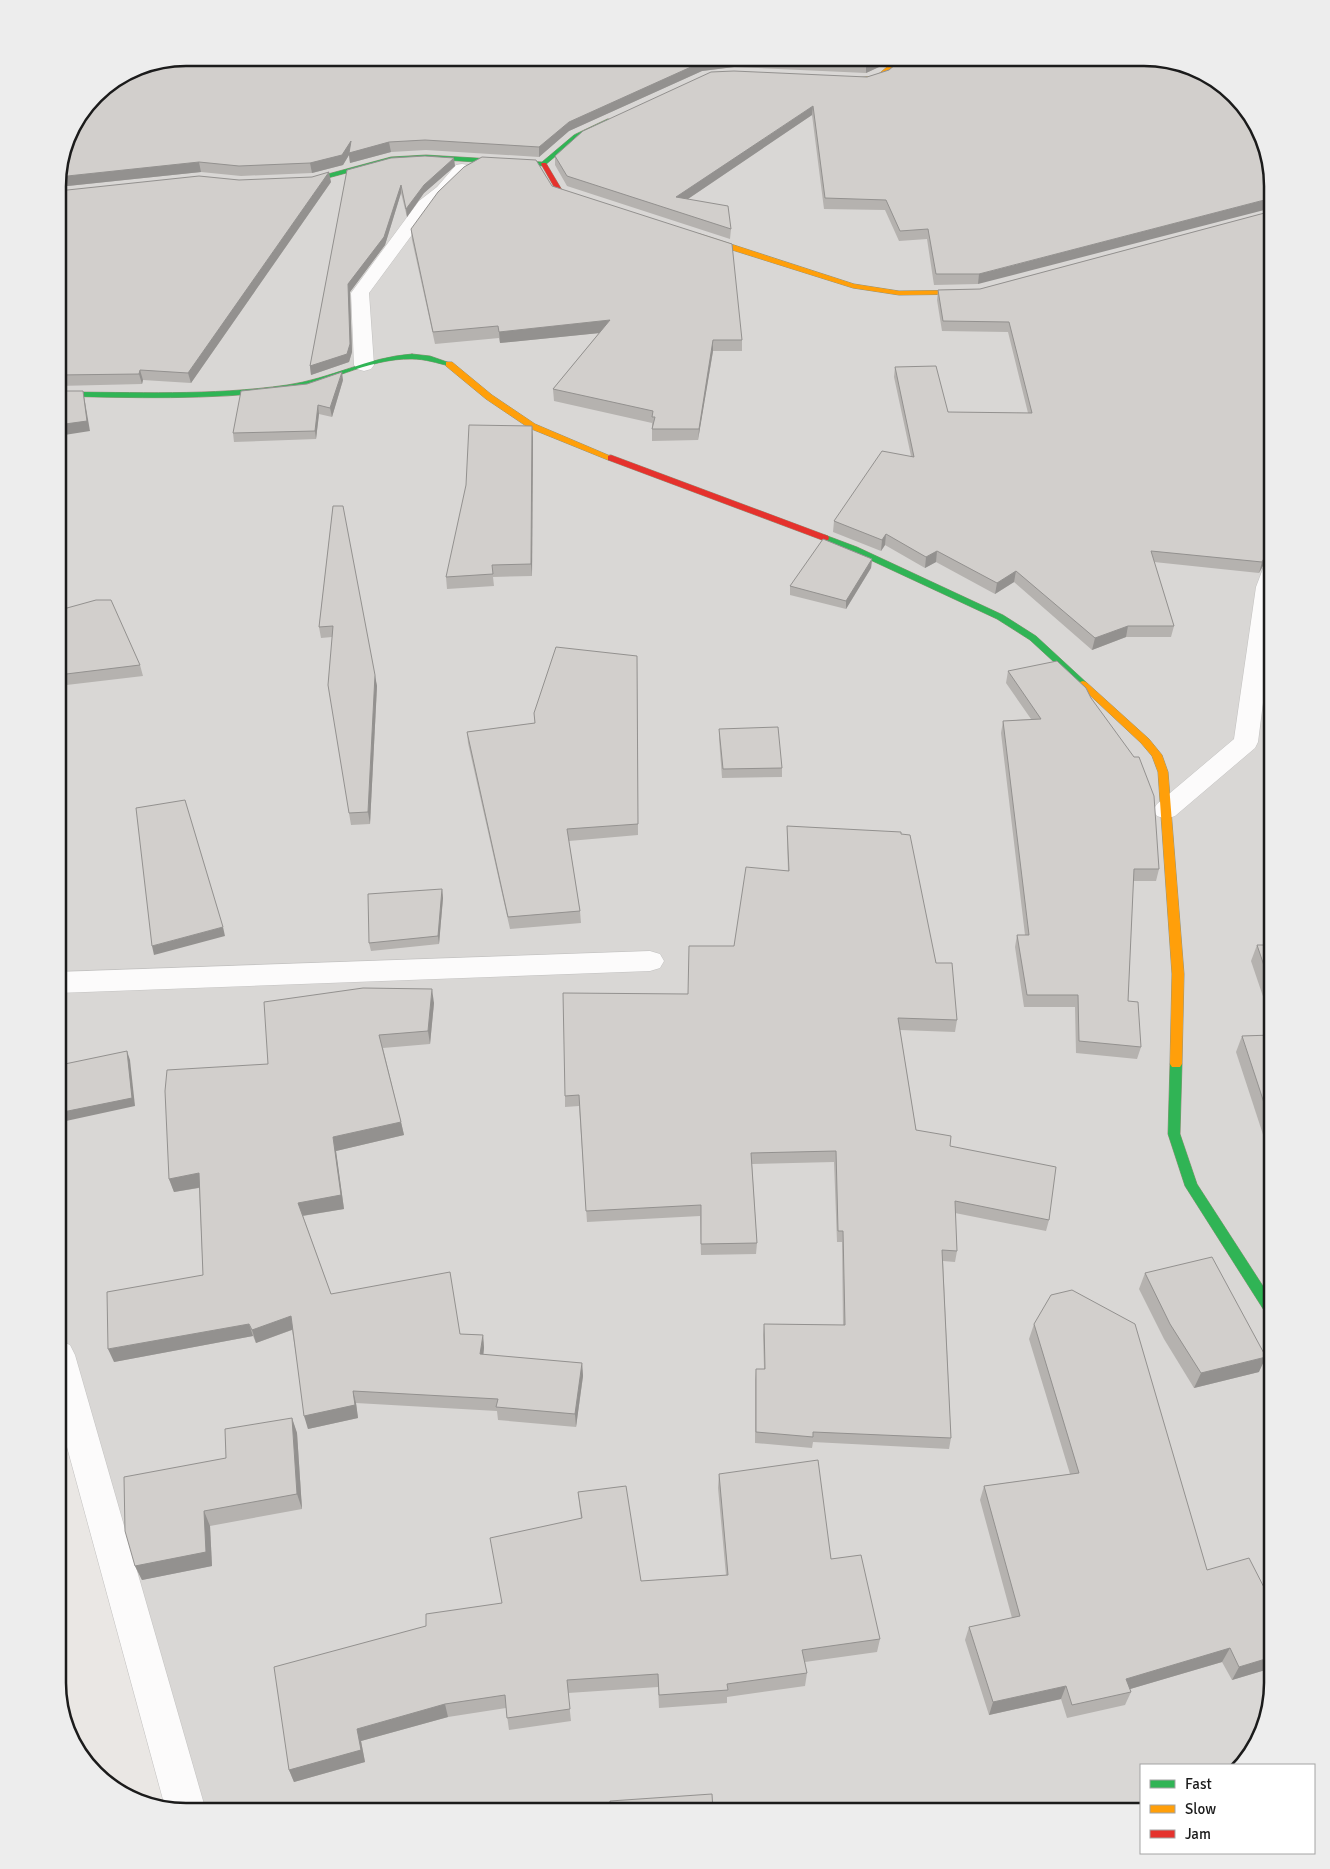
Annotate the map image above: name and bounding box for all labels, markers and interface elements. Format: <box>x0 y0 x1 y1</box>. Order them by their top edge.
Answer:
legend <box>1140 1764 1315 1854</box>
text: Fast <box>1185 1775 1212 1793</box>
text: Slow <box>1185 1800 1216 1818</box>
text: Jam <box>1185 1825 1211 1843</box>

